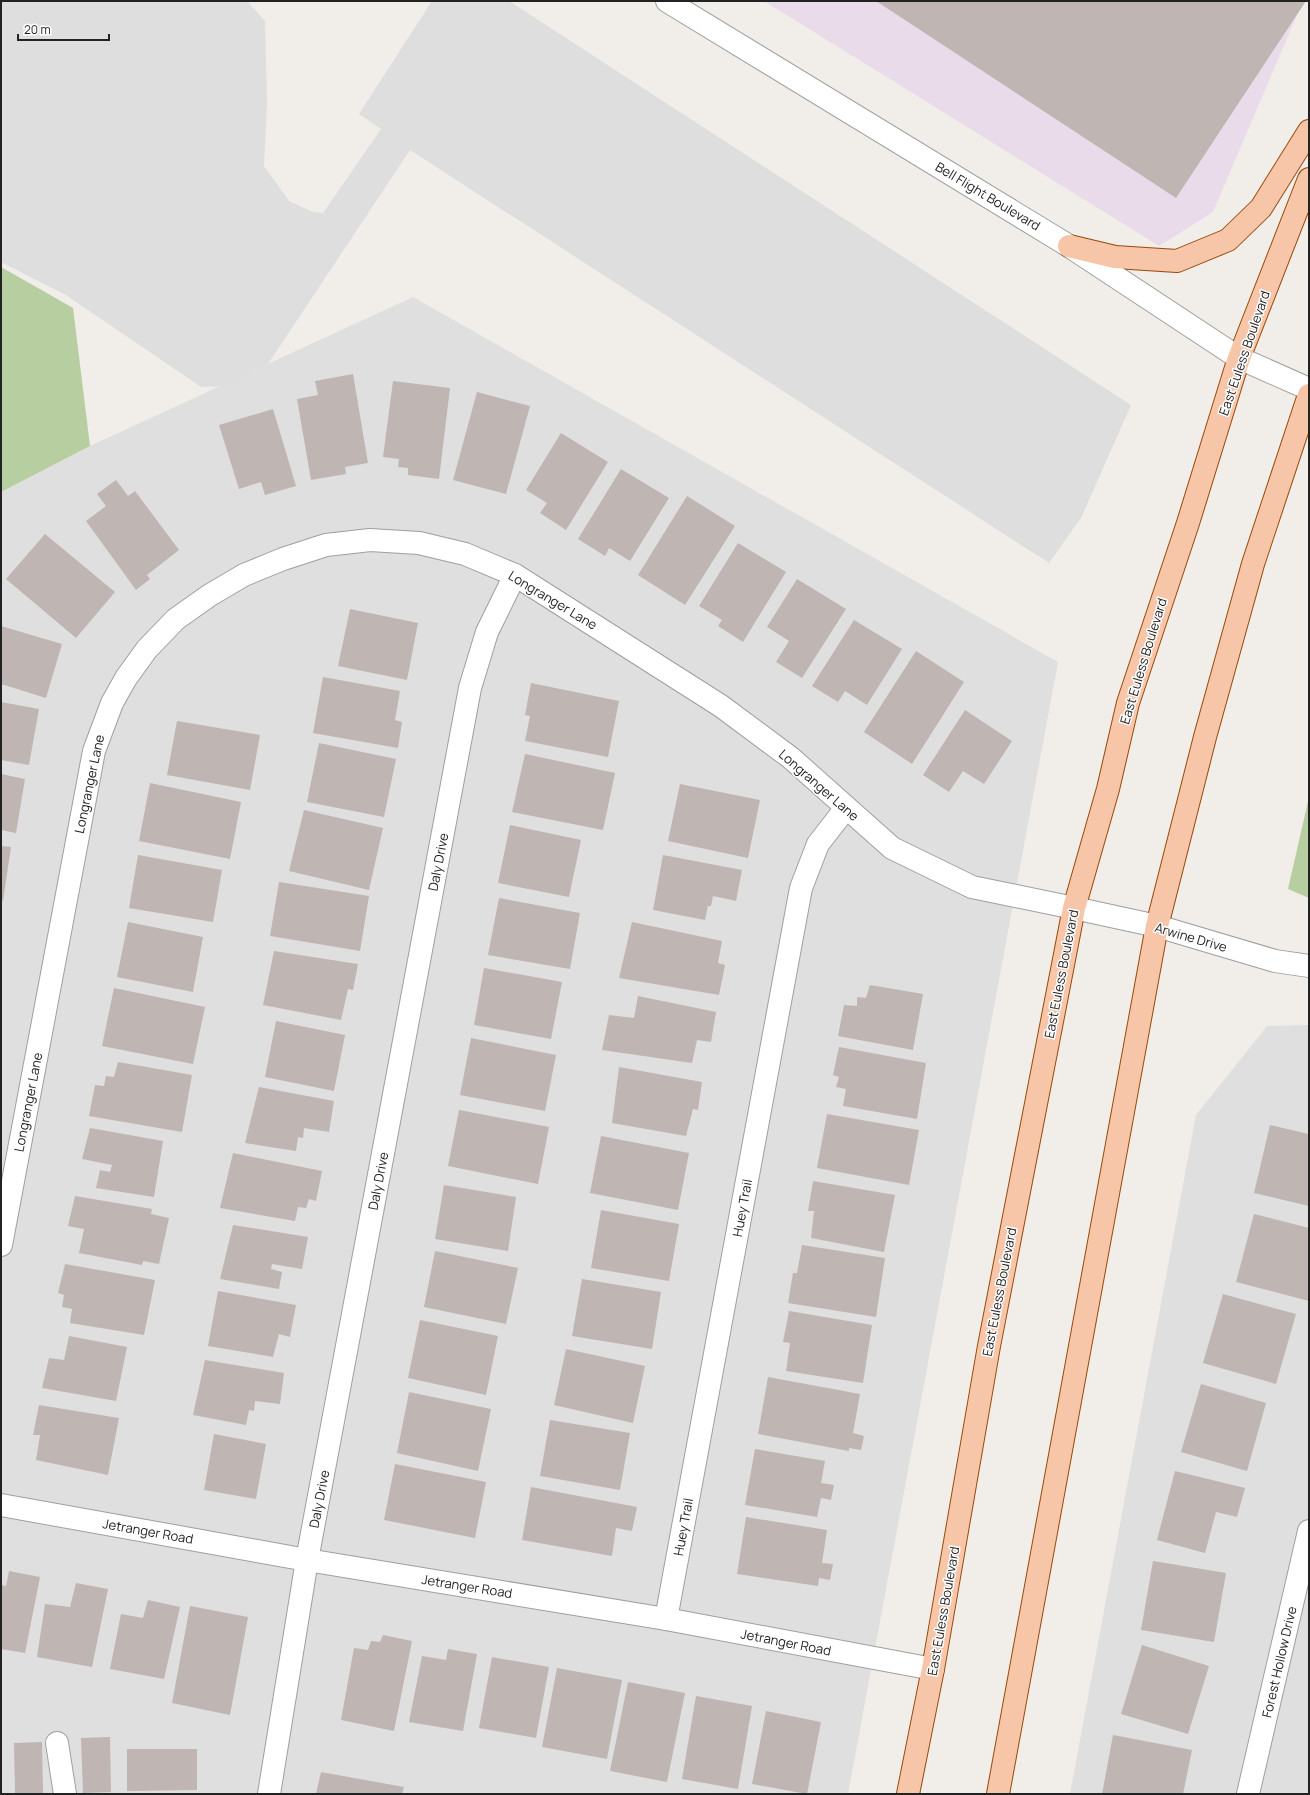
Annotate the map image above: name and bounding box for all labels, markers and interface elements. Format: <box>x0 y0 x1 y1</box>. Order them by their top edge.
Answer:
scale bar <box>18 16 109 42</box>
text: 20 m <box>24 21 51 38</box>
street label: Bell Flight Boulevard <box>932 158 1044 234</box>
street label: East Euless Boulevard <box>1214 288 1274 418</box>
street label: Longranger Lane <box>505 566 601 634</box>
street label: East Euless Boulevard <box>1115 596 1171 726</box>
street label: Longranger Lane <box>70 732 108 835</box>
street label: Longranger Lane <box>775 745 863 825</box>
street label: Daly Drive <box>424 831 453 893</box>
street label: East Euless Boulevard <box>1040 908 1082 1040</box>
street label: Arwine Drive <box>1153 918 1230 956</box>
street label: Longranger Lane <box>10 1050 47 1153</box>
street label: Daly Drive <box>364 1150 393 1212</box>
street label: Huey Trail <box>728 1178 756 1238</box>
street label: East Euless Boulevard <box>978 1226 1020 1358</box>
street label: Daly Drive <box>305 1468 334 1530</box>
street label: Huey Trail <box>669 1497 697 1557</box>
street label: Jetranger Road <box>101 1514 195 1548</box>
street label: East Euless Boulevard <box>923 1545 963 1677</box>
street label: Jetranger Road <box>420 1570 514 1602</box>
street label: Forest Hollow Drive <box>1257 1604 1301 1720</box>
street label: Jetranger Road <box>739 1624 833 1660</box>

